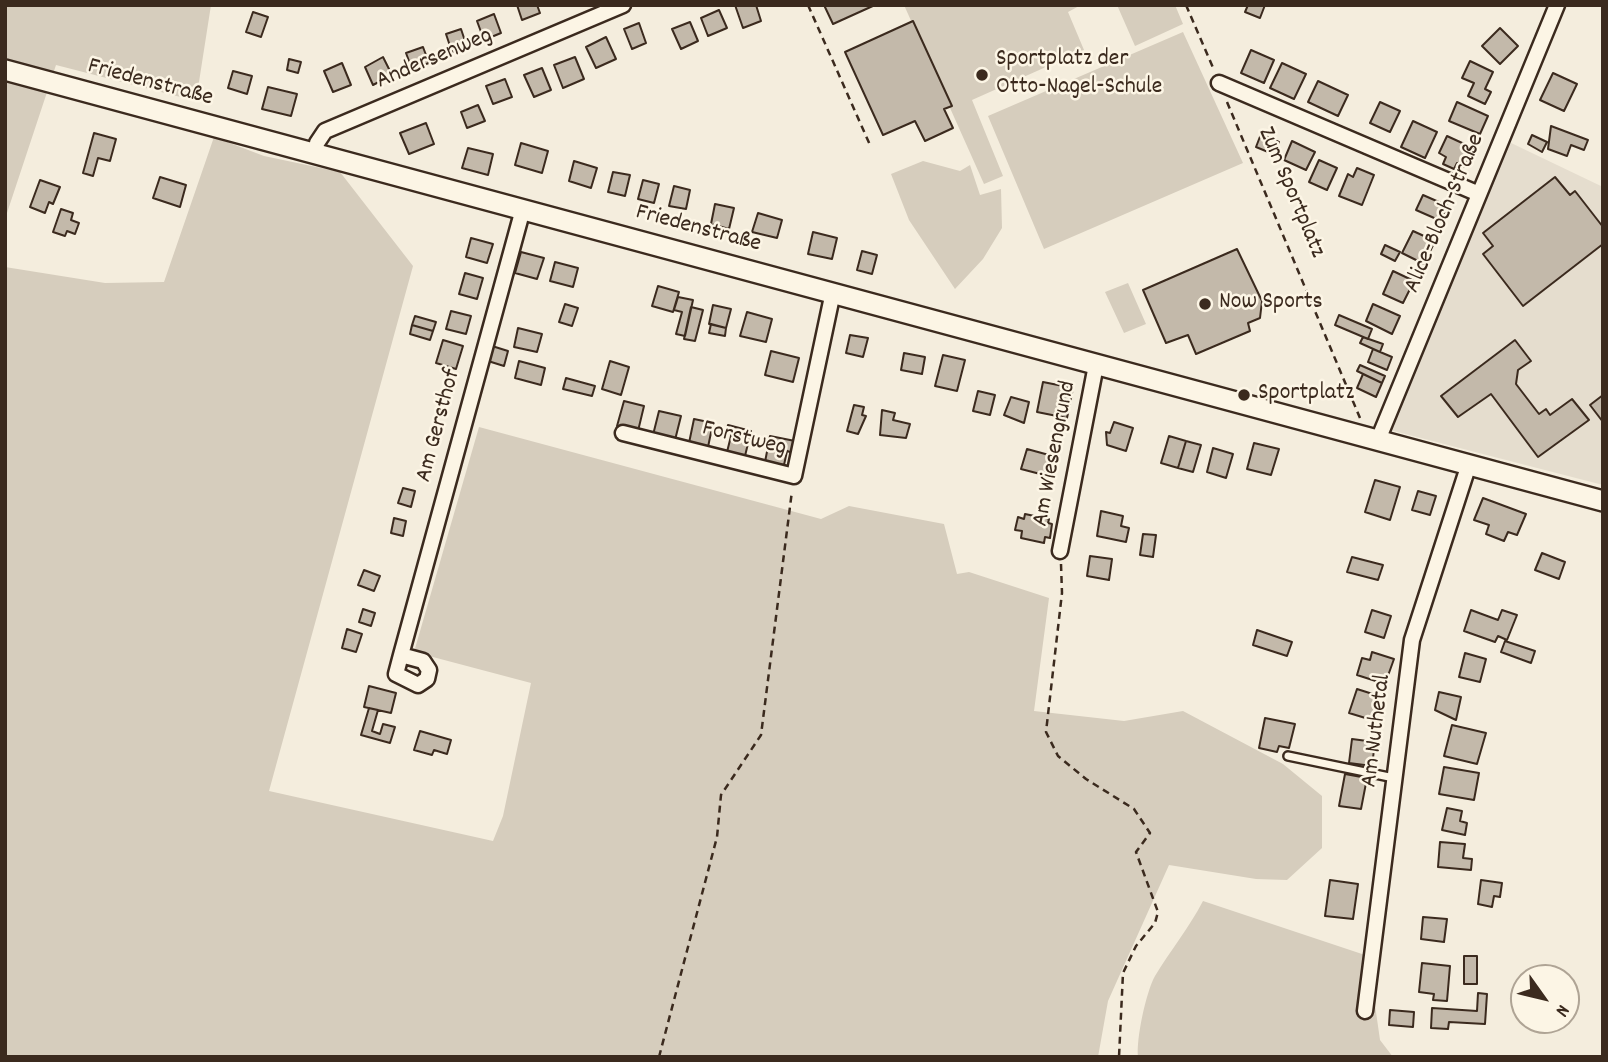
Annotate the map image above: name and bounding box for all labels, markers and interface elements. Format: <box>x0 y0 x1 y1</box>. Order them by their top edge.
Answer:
street label: Andersenweg <box>373 23 497 97</box>
place label: Sportplatz der Otto-Nagel-Schule <box>996 47 1162 103</box>
street label: Friedenstraße <box>84 53 216 115</box>
marker: Sportplatz der Otto-Nagel-Schule <box>974 67 990 83</box>
street label: Zum Sportplatz <box>1250 123 1330 263</box>
street label: Alice-Bloch-Straße <box>1400 130 1492 298</box>
street label: Friedenstraße <box>632 199 764 261</box>
place label: Now Sports <box>1219 290 1323 318</box>
marker: Now Sports <box>1197 296 1213 312</box>
street label: Am Gersthof <box>411 366 469 486</box>
street label: Am Wiesengrund <box>1028 379 1084 529</box>
place label: Sportplatz <box>1258 381 1354 409</box>
marker: Sportplatz <box>1236 387 1252 403</box>
street label: Forstweg <box>699 416 789 464</box>
street label: Am Nuthetal <box>1357 673 1399 789</box>
north arrow <box>1510 964 1580 1034</box>
text: N <box>1547 998 1575 1021</box>

